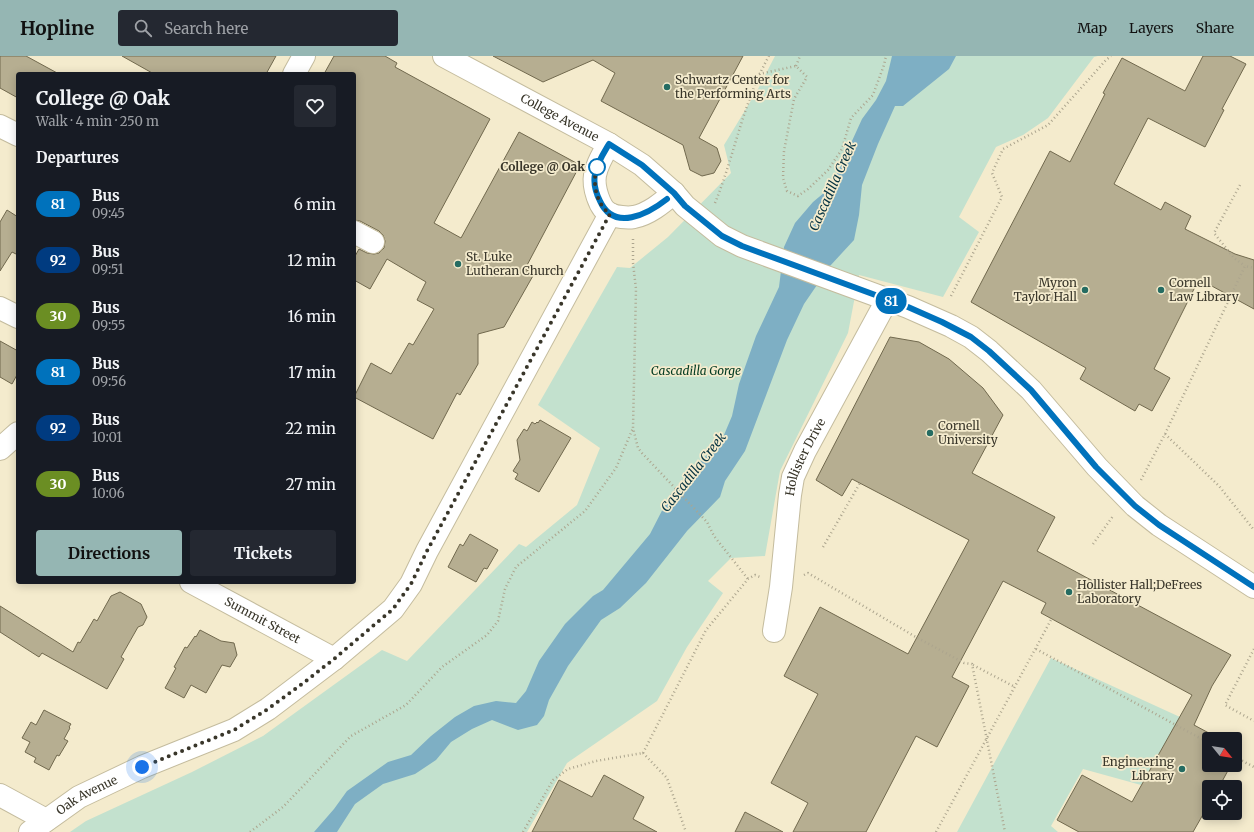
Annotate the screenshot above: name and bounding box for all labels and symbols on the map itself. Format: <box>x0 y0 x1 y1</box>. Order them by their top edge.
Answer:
place label: Schwartz Center for the Performing Arts <box>675 72 791 101</box>
marker: Schwartz Center for the Performing Arts <box>662 82 672 92</box>
street label: College Avenue <box>518 90 602 144</box>
water label: Cascadilla Creek <box>805 139 860 234</box>
marker: College @ Oak <box>588 158 606 176</box>
place label: College @ Oak <box>500 159 585 174</box>
place label: St. Luke Lutheran Church <box>466 249 564 278</box>
marker: St. Luke Lutheran Church <box>453 259 463 269</box>
place label: Myron Taylor Hall <box>1014 275 1077 304</box>
place label: Cornell Law Library <box>1169 275 1239 304</box>
marker: Myron Taylor Hall <box>1080 285 1090 295</box>
marker: Cornell Law Library <box>1156 285 1166 295</box>
line badge: 81 <box>873 288 909 314</box>
park label: Cascadilla Gorge <box>651 363 741 378</box>
street label: Hollister Drive <box>782 416 828 497</box>
place label: Cornell University <box>938 418 998 447</box>
marker: Cornell University <box>925 428 935 438</box>
water label: Cascadilla Creek <box>657 429 730 515</box>
place label: Hollister Hall;DeFrees Laboratory <box>1077 577 1202 606</box>
marker: Hollister Hall;DeFrees Laboratory <box>1064 587 1074 597</box>
street label: Summit Street <box>222 593 303 647</box>
north arrow <box>1202 732 1242 772</box>
place label: Engineering Library <box>1102 754 1175 783</box>
your location <box>132 757 152 777</box>
marker: Engineering Library <box>1177 764 1187 774</box>
street label: Oak Avenue <box>53 772 120 818</box>

